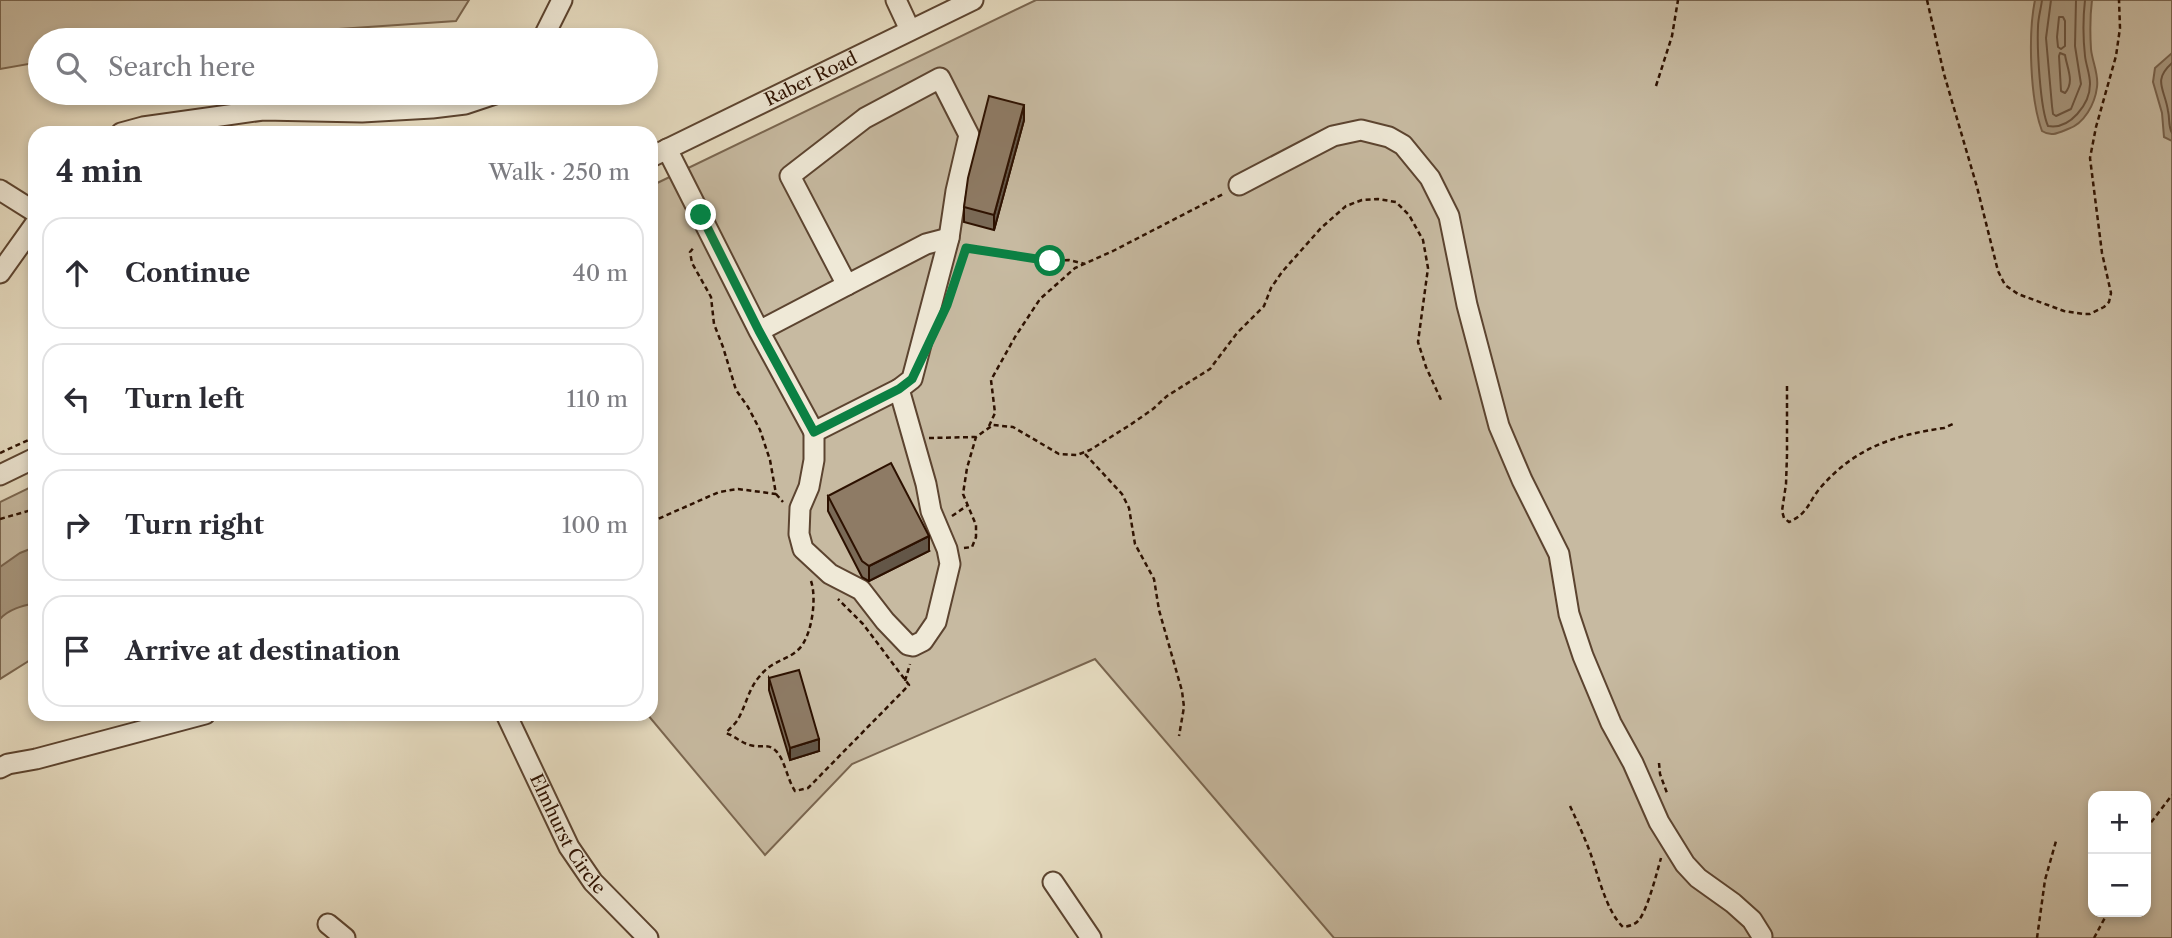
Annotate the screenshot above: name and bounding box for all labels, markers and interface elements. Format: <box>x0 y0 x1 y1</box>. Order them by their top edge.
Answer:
search box <box>28 28 658 105</box>
street label: Raber Road <box>761 47 861 111</box>
icon: search <box>52 48 90 86</box>
text: Search here <box>108 51 255 83</box>
text: 4 min <box>56 153 142 190</box>
text: Walk · 250 m <box>489 158 630 186</box>
route end <box>685 199 716 230</box>
route start <box>1034 245 1065 276</box>
icon: ahead <box>58 254 96 292</box>
text: Continue <box>125 257 250 289</box>
text: 40 m <box>573 259 628 287</box>
icon: left <box>58 380 96 418</box>
text: Turn left <box>125 383 244 415</box>
text: 110 m <box>567 385 628 413</box>
icon: right <box>58 506 96 544</box>
text: Turn right <box>125 509 264 541</box>
text: 100 m <box>562 511 628 539</box>
icon: arrive <box>58 632 96 670</box>
text: Arrive at destination <box>125 635 400 667</box>
street label: Elmhurst Circle <box>525 770 610 899</box>
map controls <box>2088 791 2151 917</box>
button: + <box>2088 791 2151 854</box>
button: − <box>2088 854 2151 917</box>

